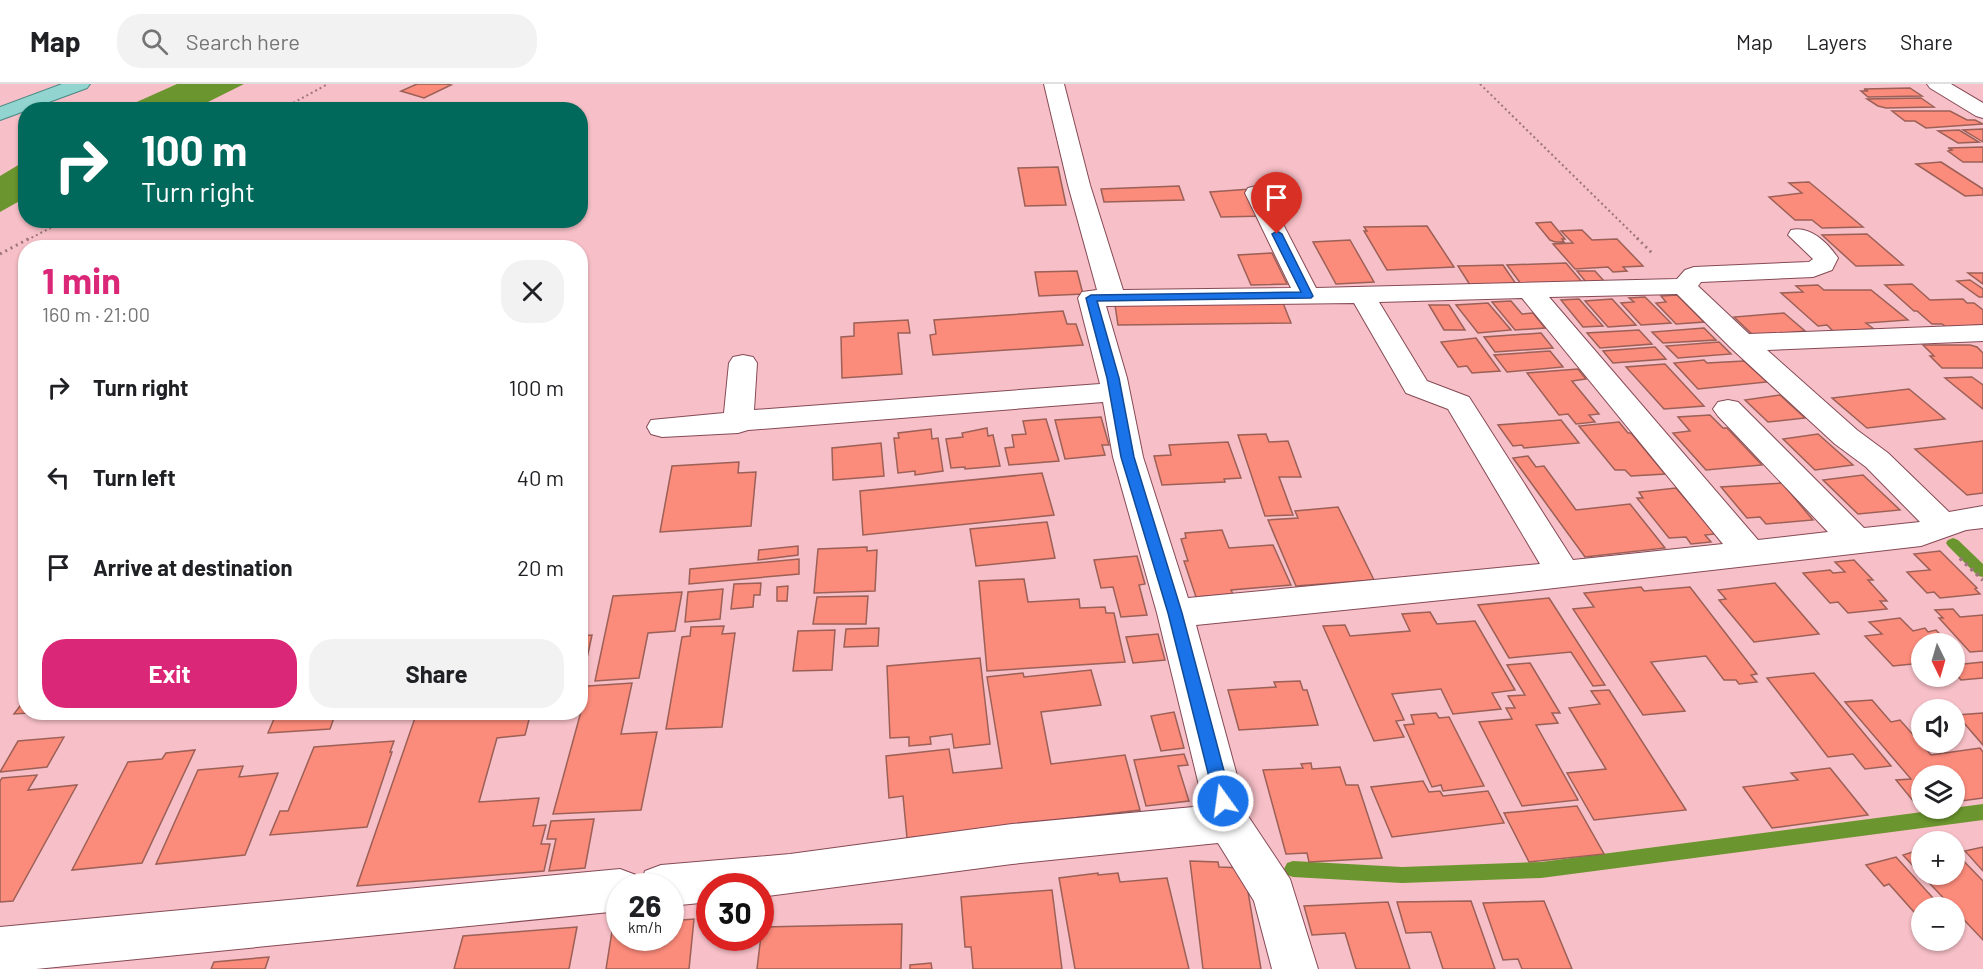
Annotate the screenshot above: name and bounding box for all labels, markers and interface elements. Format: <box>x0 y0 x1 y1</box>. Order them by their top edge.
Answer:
search box <box>117 14 537 68</box>
text: Map <box>30 24 81 58</box>
icon: search <box>138 25 171 58</box>
text: Search here <box>186 28 300 54</box>
text: Map <box>1736 29 1773 54</box>
text: Layers <box>1806 29 1867 54</box>
text: Share <box>1900 29 1953 54</box>
text: 100 m <box>141 124 247 174</box>
icon: right <box>42 126 120 204</box>
pin <box>1251 172 1302 234</box>
text: Turn right <box>141 175 255 207</box>
icon: arrive <box>1260 181 1293 214</box>
text: 1 min <box>42 258 121 301</box>
button: close <box>501 260 564 323</box>
text: 160 m · 21:00 <box>42 302 150 326</box>
icon: right <box>42 371 75 404</box>
text: Turn right <box>93 374 188 400</box>
text: 100 m <box>509 374 564 400</box>
icon: left <box>42 461 75 494</box>
text: Turn left <box>93 464 176 490</box>
text: 40 m <box>517 464 564 490</box>
icon: arrive <box>42 551 75 584</box>
text: Arrive at destination <box>93 554 292 580</box>
text: 20 m <box>517 554 564 580</box>
north arrow <box>1911 633 1965 687</box>
map controls <box>1911 633 1965 951</box>
button: Exit <box>42 639 297 708</box>
button: Share <box>309 639 564 708</box>
button: sound <box>1911 699 1965 753</box>
button: layers <box>1911 765 1965 819</box>
position arrow <box>1191 769 1255 833</box>
button: + <box>1911 831 1965 885</box>
speed limit sign: 30 <box>696 873 774 951</box>
text: 26 <box>629 887 661 923</box>
button: − <box>1911 897 1965 951</box>
text: km/h <box>628 918 662 936</box>

